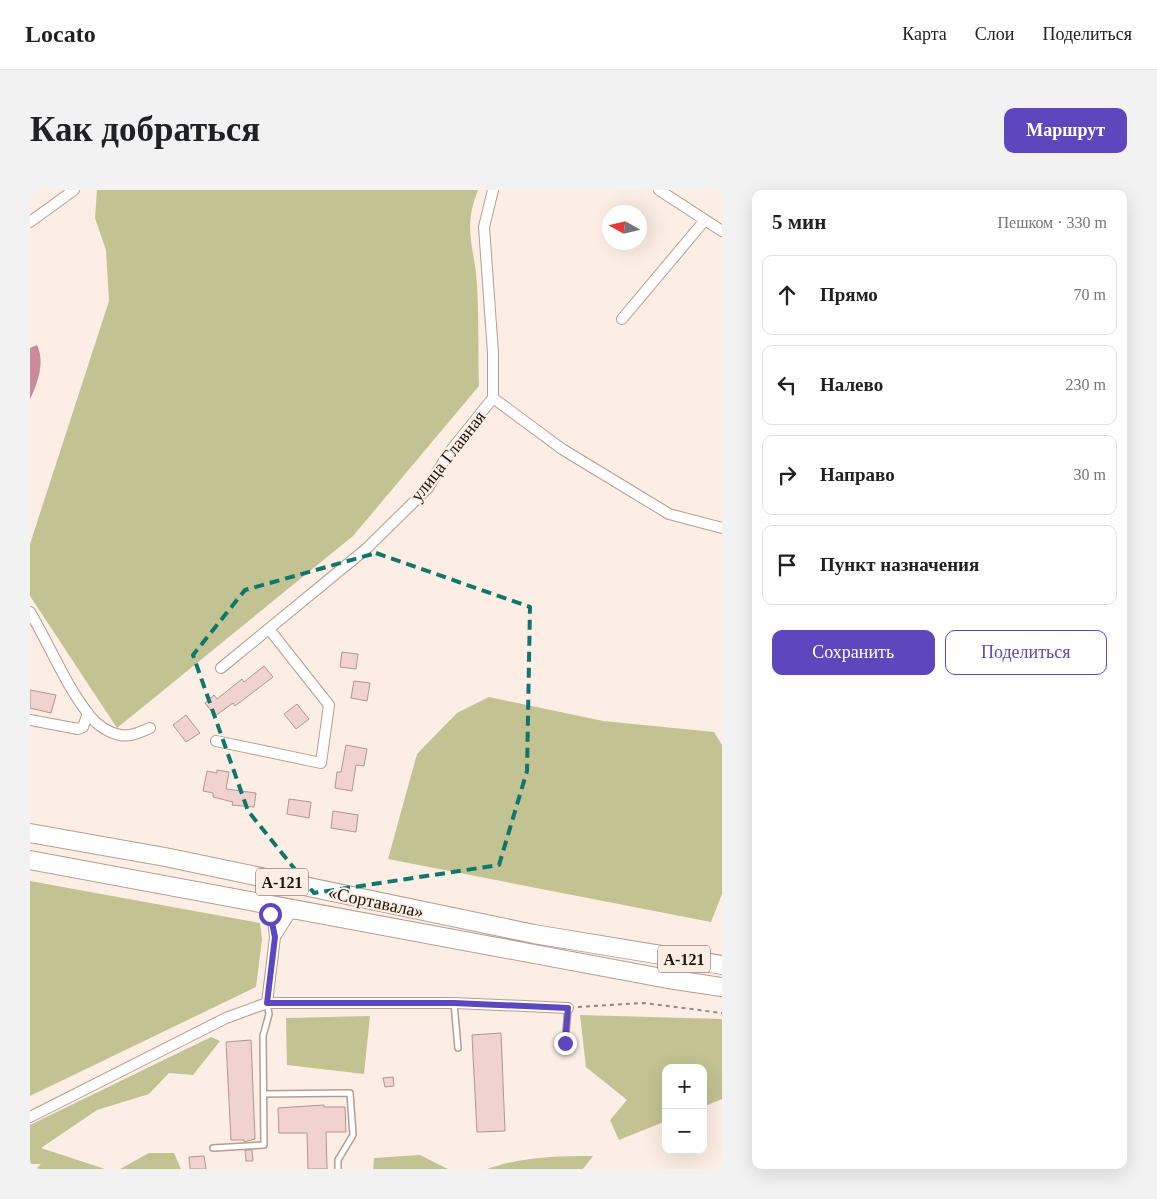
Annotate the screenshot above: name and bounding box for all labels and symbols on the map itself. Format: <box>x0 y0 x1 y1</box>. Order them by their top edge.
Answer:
north arrow <box>602 205 647 250</box>
street label: улица Главная <box>406 407 490 505</box>
road number: А-121 <box>256 869 308 896</box>
street label: «Сортавала» <box>326 882 426 922</box>
route start <box>259 903 282 926</box>
road number: А-121 <box>658 946 710 972</box>
route end <box>554 1032 577 1055</box>

